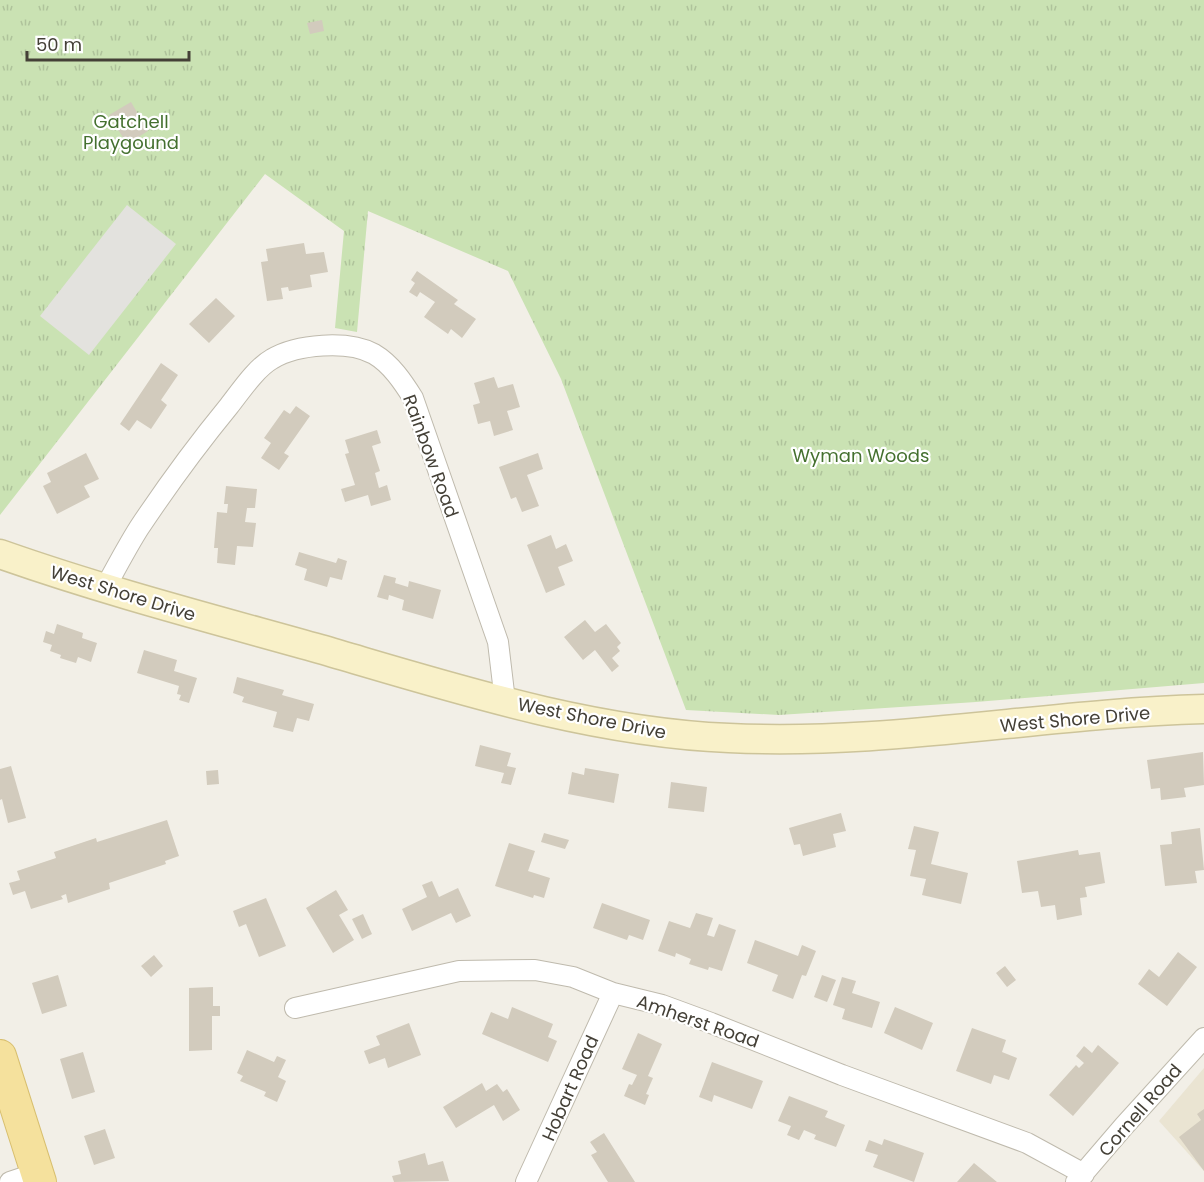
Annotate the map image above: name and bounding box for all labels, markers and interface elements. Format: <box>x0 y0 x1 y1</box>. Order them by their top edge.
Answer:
scale bar <box>27 24 189 62</box>
text: 50 m <box>36 32 82 57</box>
park label: Gatchell Playgound <box>83 109 179 155</box>
street label: Rainbow Road <box>397 391 465 521</box>
park label: Wyman Woods <box>793 443 929 468</box>
street label: West Shore Drive <box>47 559 199 627</box>
street label: West Shore Drive <box>516 691 668 745</box>
street label: West Shore Drive <box>999 700 1151 738</box>
street label: Amherst Road <box>634 988 762 1054</box>
street label: Hobart Road <box>536 1031 604 1145</box>
street label: Cornell Road <box>1093 1058 1187 1162</box>

